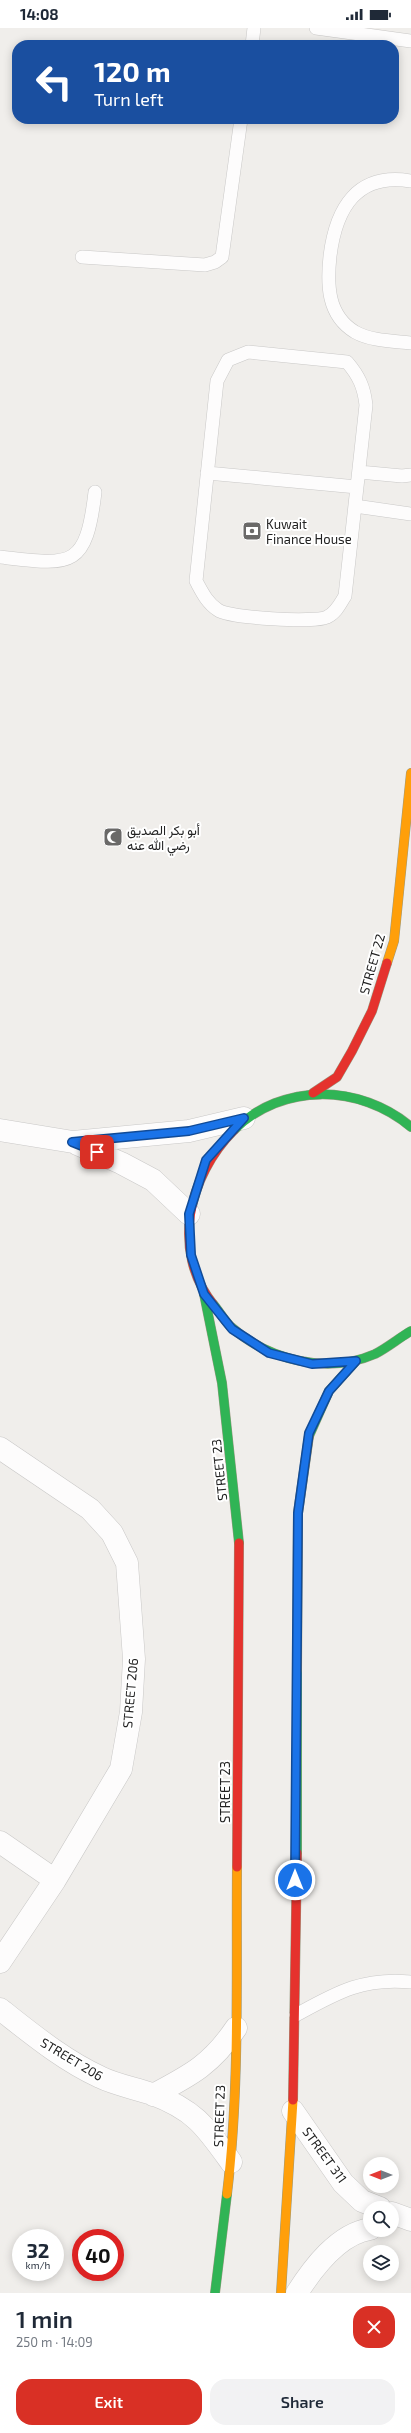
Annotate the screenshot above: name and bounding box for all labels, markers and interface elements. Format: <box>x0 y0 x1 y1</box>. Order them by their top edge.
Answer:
text: 14:08 <box>20 5 59 23</box>
text: 120 m <box>94 54 171 88</box>
icon: left <box>28 56 80 108</box>
text: Turn left <box>94 88 164 110</box>
place label: Kuwait Finance House <box>266 516 352 547</box>
bank icon: Kuwait Finance House <box>241 520 263 542</box>
place label: أبو بكر الصديق رضي الله عنه <box>127 822 200 856</box>
mosque icon: أبو بكر الصديق رضي الله عنه <box>102 826 124 848</box>
street label: STREET 22 <box>356 932 388 996</box>
pin <box>80 1135 114 1169</box>
icon: arrive <box>86 1141 108 1163</box>
street label: STREET 23 <box>208 1438 230 1502</box>
street label: STREET 206 <box>119 1657 141 1729</box>
street label: STREET 23 <box>217 1761 233 1823</box>
position arrow <box>274 1859 316 1901</box>
street label: STREET 206 <box>38 2034 106 2084</box>
street label: STREET 23 <box>210 2085 228 2147</box>
street label: STREET 311 <box>299 2124 351 2186</box>
north arrow <box>363 2157 399 2193</box>
map controls <box>363 2157 399 2281</box>
button: search <box>363 2201 399 2237</box>
speed limit sign: 40 <box>72 2229 124 2281</box>
text: 32 <box>27 2238 49 2262</box>
button: layers <box>363 2245 399 2281</box>
text: km/h <box>26 2259 50 2271</box>
text: 1 min <box>16 2304 73 2333</box>
button: close <box>353 2306 395 2348</box>
text: 250 m · 14:09 <box>16 2334 93 2350</box>
button: Exit <box>16 2379 202 2425</box>
button: Share <box>210 2379 395 2425</box>

